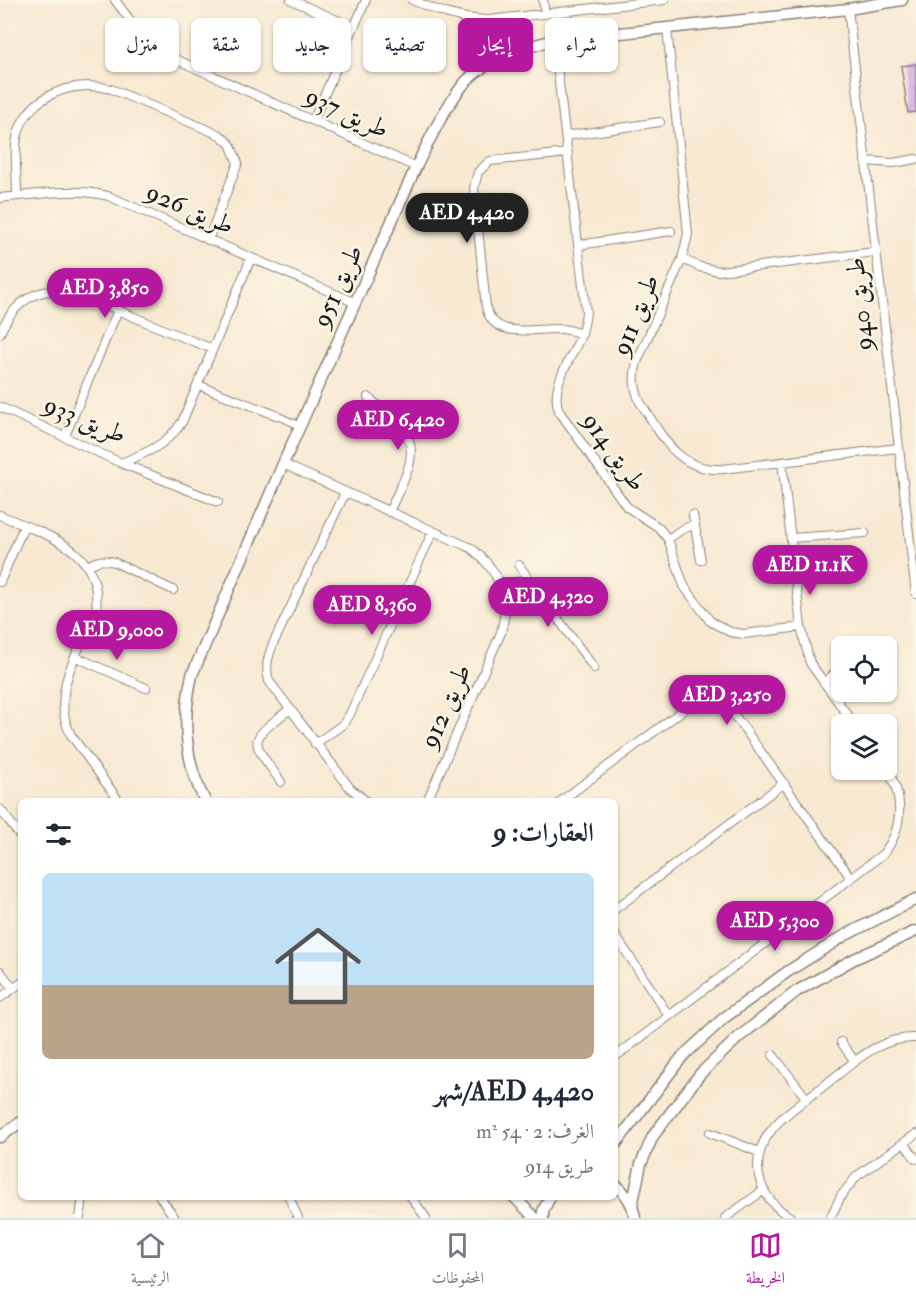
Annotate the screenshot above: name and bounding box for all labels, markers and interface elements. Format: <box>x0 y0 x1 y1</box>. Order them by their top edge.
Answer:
chip: منزل <box>105 18 179 72</box>
chip: شقة <box>191 18 261 72</box>
chip: جديد <box>273 18 351 72</box>
chip: تصفية <box>363 18 446 72</box>
chip: إيجار <box>458 18 533 72</box>
chip: شراء <box>545 18 618 72</box>
street label: طريق 937 <box>298 80 394 146</box>
street label: طريق 926 <box>139 175 239 242</box>
pin: AED 4,420 <box>398 193 536 244</box>
text: AED 4,420 <box>419 200 515 225</box>
street label: طريق 951 <box>305 240 370 334</box>
street label: طريق 940 <box>839 256 881 354</box>
pin: AED 3,850 <box>36 268 174 319</box>
street label: طريق 911 <box>605 270 667 362</box>
text: AED 3,850 <box>61 275 149 300</box>
street label: طريق 933 <box>37 388 131 451</box>
pin: AED 6,420 <box>329 400 467 451</box>
street label: طريق 914 <box>574 405 653 498</box>
text: AED 6,420 <box>351 407 445 432</box>
pin: AED 11.1K <box>741 545 879 596</box>
text: AED 11.1K <box>767 552 853 577</box>
pin: AED 4,320 <box>479 577 617 628</box>
text: AED 4,320 <box>502 584 594 609</box>
pin: AED 8,360 <box>303 585 441 636</box>
text: AED 8,360 <box>327 592 417 617</box>
pin: AED 9,000 <box>48 610 186 661</box>
text: AED 9,000 <box>70 617 164 642</box>
map controls <box>831 636 897 780</box>
button: locate <box>831 636 897 702</box>
street label: طريق 912 <box>413 659 479 755</box>
pin: AED 3,250 <box>658 675 796 726</box>
text: AED 3,250 <box>683 682 771 707</box>
button: layers <box>831 714 897 780</box>
text: العقارات: 9 <box>493 817 594 849</box>
icon: filters <box>42 818 75 851</box>
pin: AED 5,300 <box>706 901 844 952</box>
text: AED 5,300 <box>730 908 820 933</box>
icon: home <box>264 912 372 1020</box>
text: AED 4,420/شهر <box>434 1076 594 1108</box>
text: الغرف: 2 · 54 m² <box>476 1119 594 1144</box>
text: طريق 914 <box>525 1154 594 1179</box>
tab: الرئيسية <box>131 1229 169 1293</box>
tab: المحفوظات <box>431 1229 484 1293</box>
tab: الخريطة <box>746 1229 785 1293</box>

